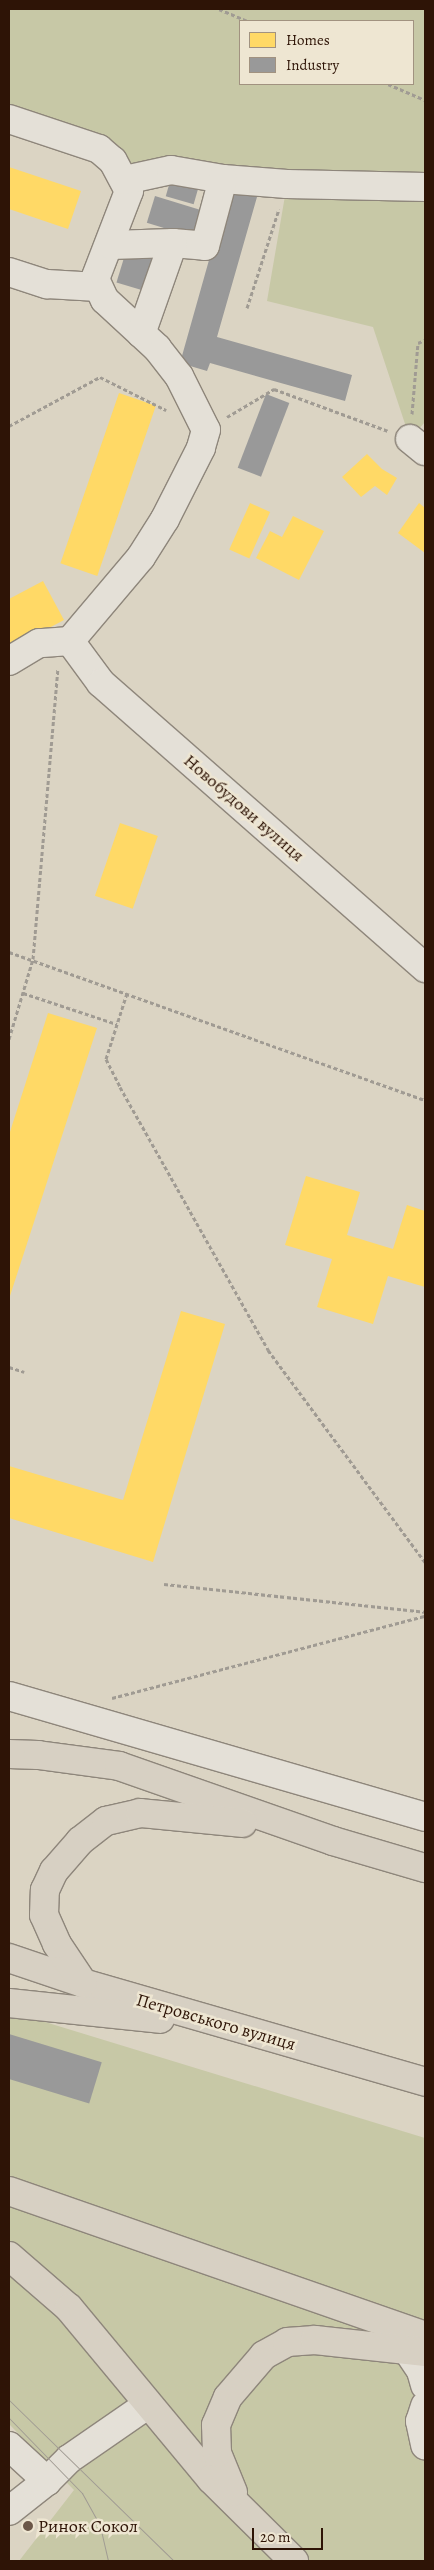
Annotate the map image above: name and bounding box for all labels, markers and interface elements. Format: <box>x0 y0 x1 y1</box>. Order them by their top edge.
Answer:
legend <box>239 20 414 85</box>
text: Homes <box>286 30 330 50</box>
text: Industry <box>286 55 339 75</box>
street label: Новобудови вулиця <box>179 750 309 866</box>
street label: Петровського вулиця <box>134 1989 298 2055</box>
place label: Ринок Сокол <box>38 2515 138 2537</box>
scale bar <box>254 2518 325 2550</box>
marker: Ринок Сокол <box>22 2520 34 2532</box>
text: 20 m <box>260 2527 291 2547</box>

